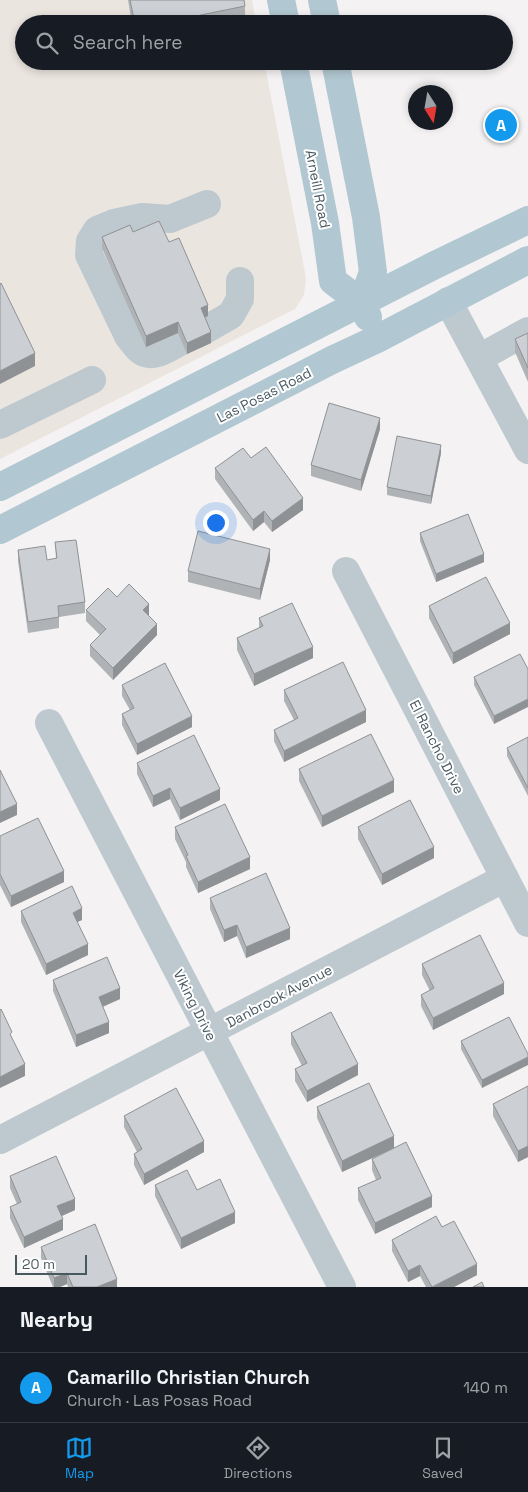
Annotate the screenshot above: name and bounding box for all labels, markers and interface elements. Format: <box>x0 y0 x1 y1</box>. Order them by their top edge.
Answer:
search box <box>15 15 513 70</box>
icon: search <box>33 29 61 57</box>
text: Search here <box>73 30 183 55</box>
north arrow <box>408 85 453 130</box>
pin: A <box>485 106 517 144</box>
street label: Arneill Road <box>302 148 334 230</box>
street label: Las Posas Road <box>214 363 314 427</box>
your location <box>203 510 229 536</box>
street label: El Rancho Drive <box>406 697 468 797</box>
street label: Danbrook Avenue <box>223 960 335 1032</box>
street label: Viking Drive <box>169 966 221 1044</box>
scale bar <box>15 1252 88 1275</box>
text: 20 m <box>22 1255 55 1273</box>
text: Nearby <box>20 1306 93 1333</box>
text: Camarillo Christian Church <box>67 1365 310 1390</box>
text: A <box>31 1377 41 1398</box>
text: 140 m <box>463 1377 508 1398</box>
text: Church · Las Posas Road <box>67 1390 252 1411</box>
tab: Map <box>65 1434 94 1482</box>
tab: Directions <box>224 1434 292 1482</box>
tab: Saved <box>422 1434 463 1482</box>

